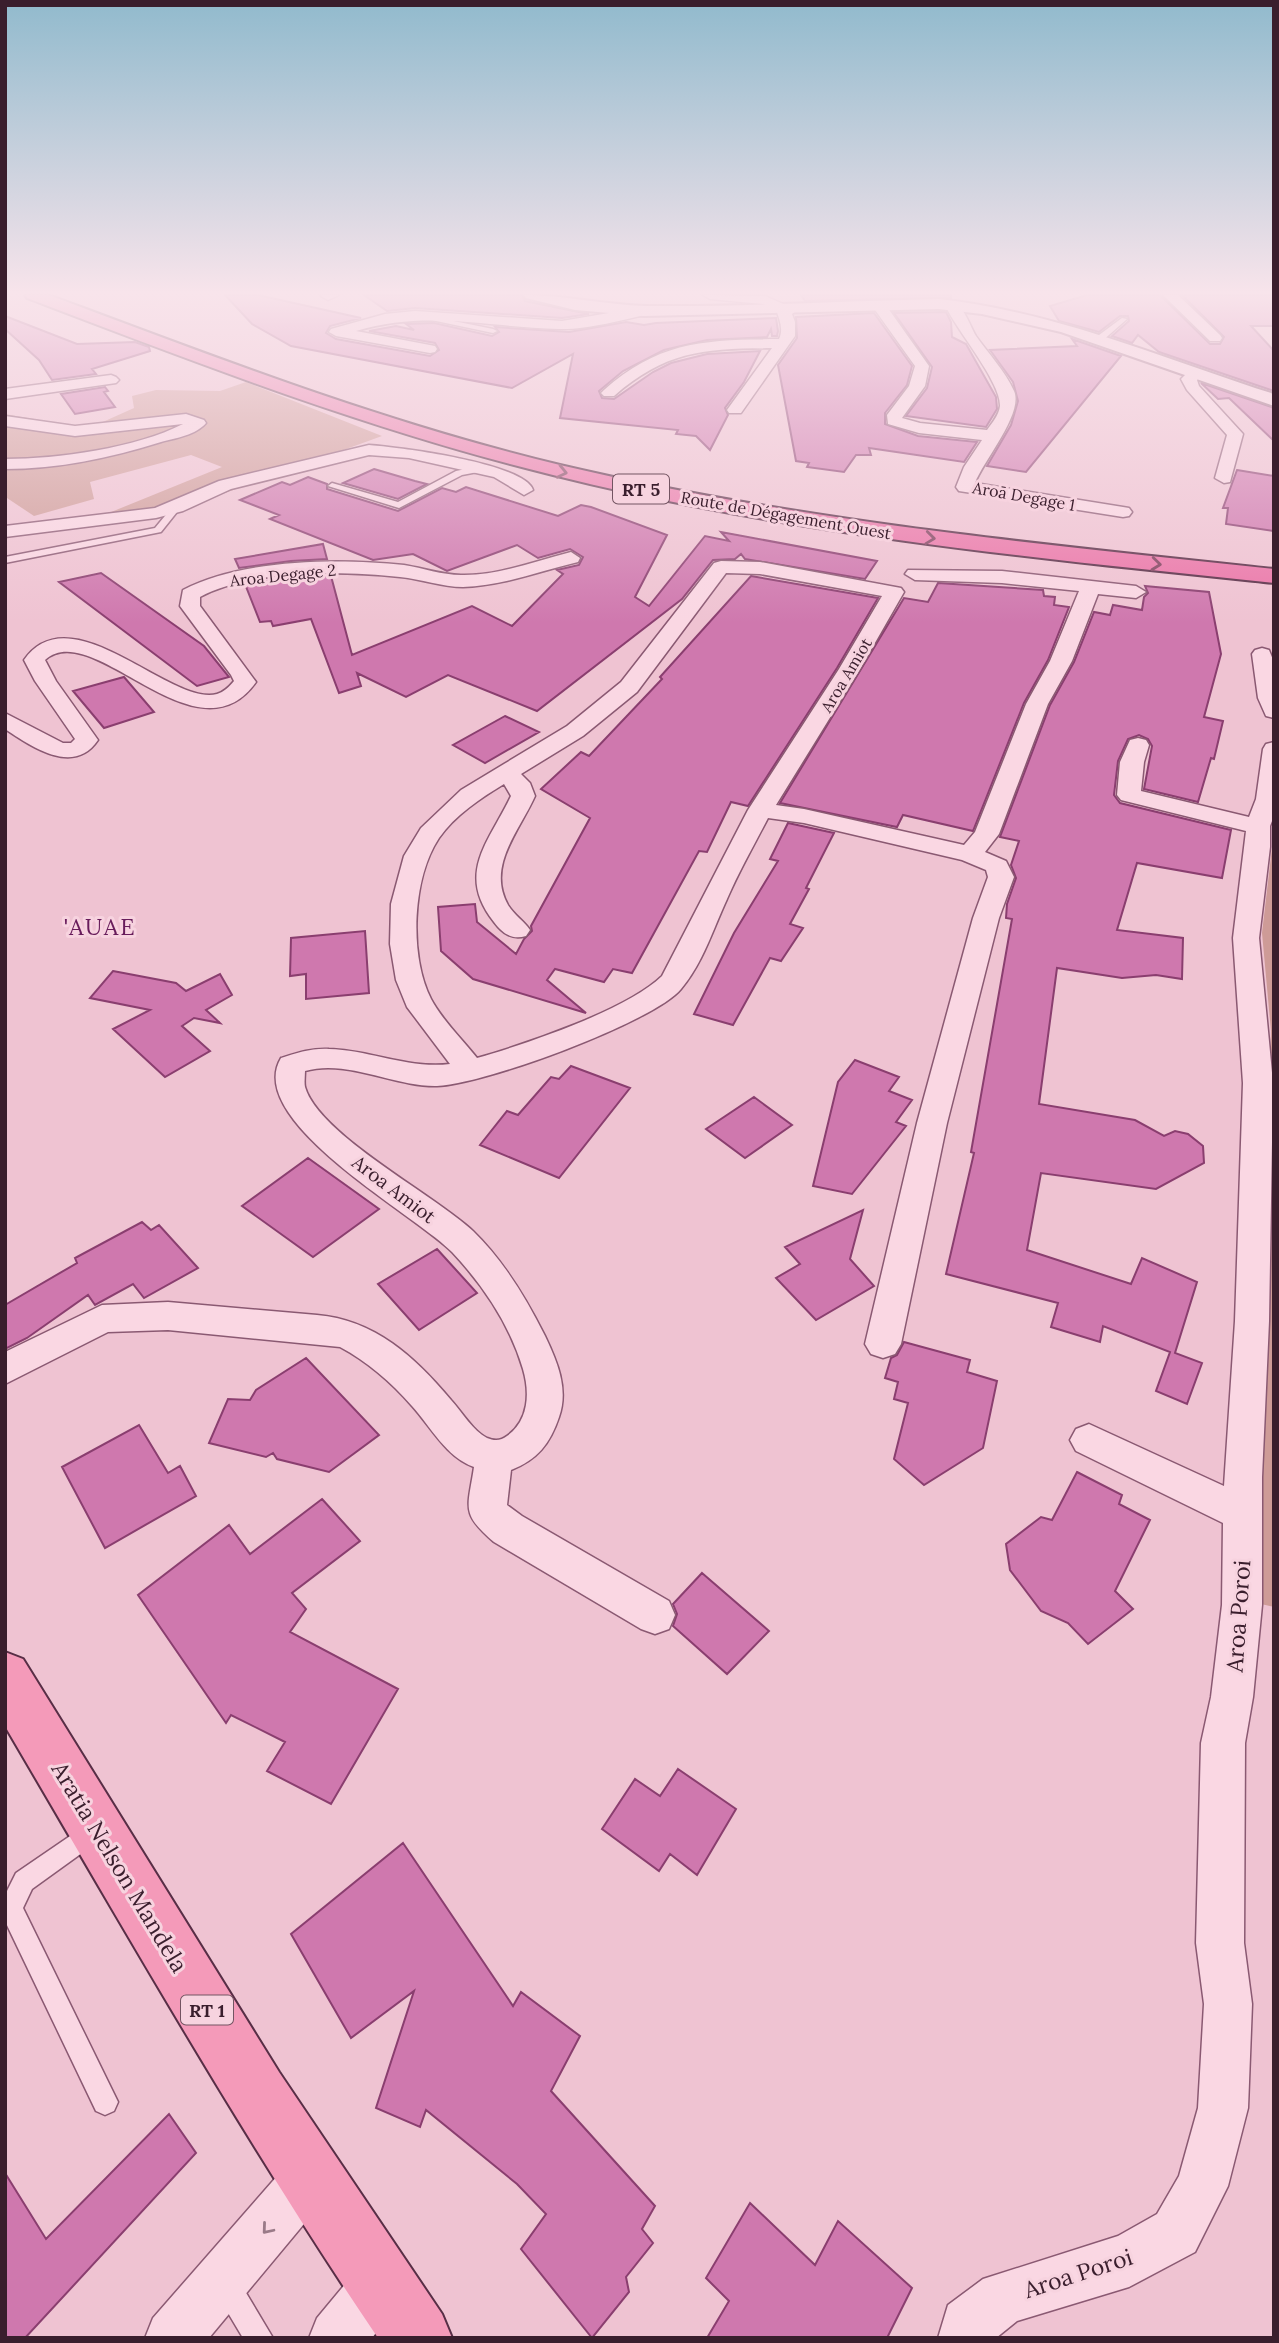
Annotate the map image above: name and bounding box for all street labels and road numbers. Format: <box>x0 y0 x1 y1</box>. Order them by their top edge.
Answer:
road number: RT 5 <box>613 475 669 504</box>
street label: Aroā Degage 1 <box>970 477 1077 515</box>
street label: Route de Dégagement Ouest <box>679 487 893 543</box>
street label: Aroa Degage 2 <box>228 559 337 591</box>
street label: Aroa Amiot <box>816 634 876 717</box>
street label: Aroa Amiot <box>347 1149 441 1229</box>
street label: Aroa Poroi <box>1220 1559 1256 1674</box>
street label: Aratia Nelson Mandela <box>45 1756 194 1978</box>
road number: RT 1 <box>181 1996 233 2024</box>
street label: Aroa Poroi <box>1019 2242 1136 2304</box>

